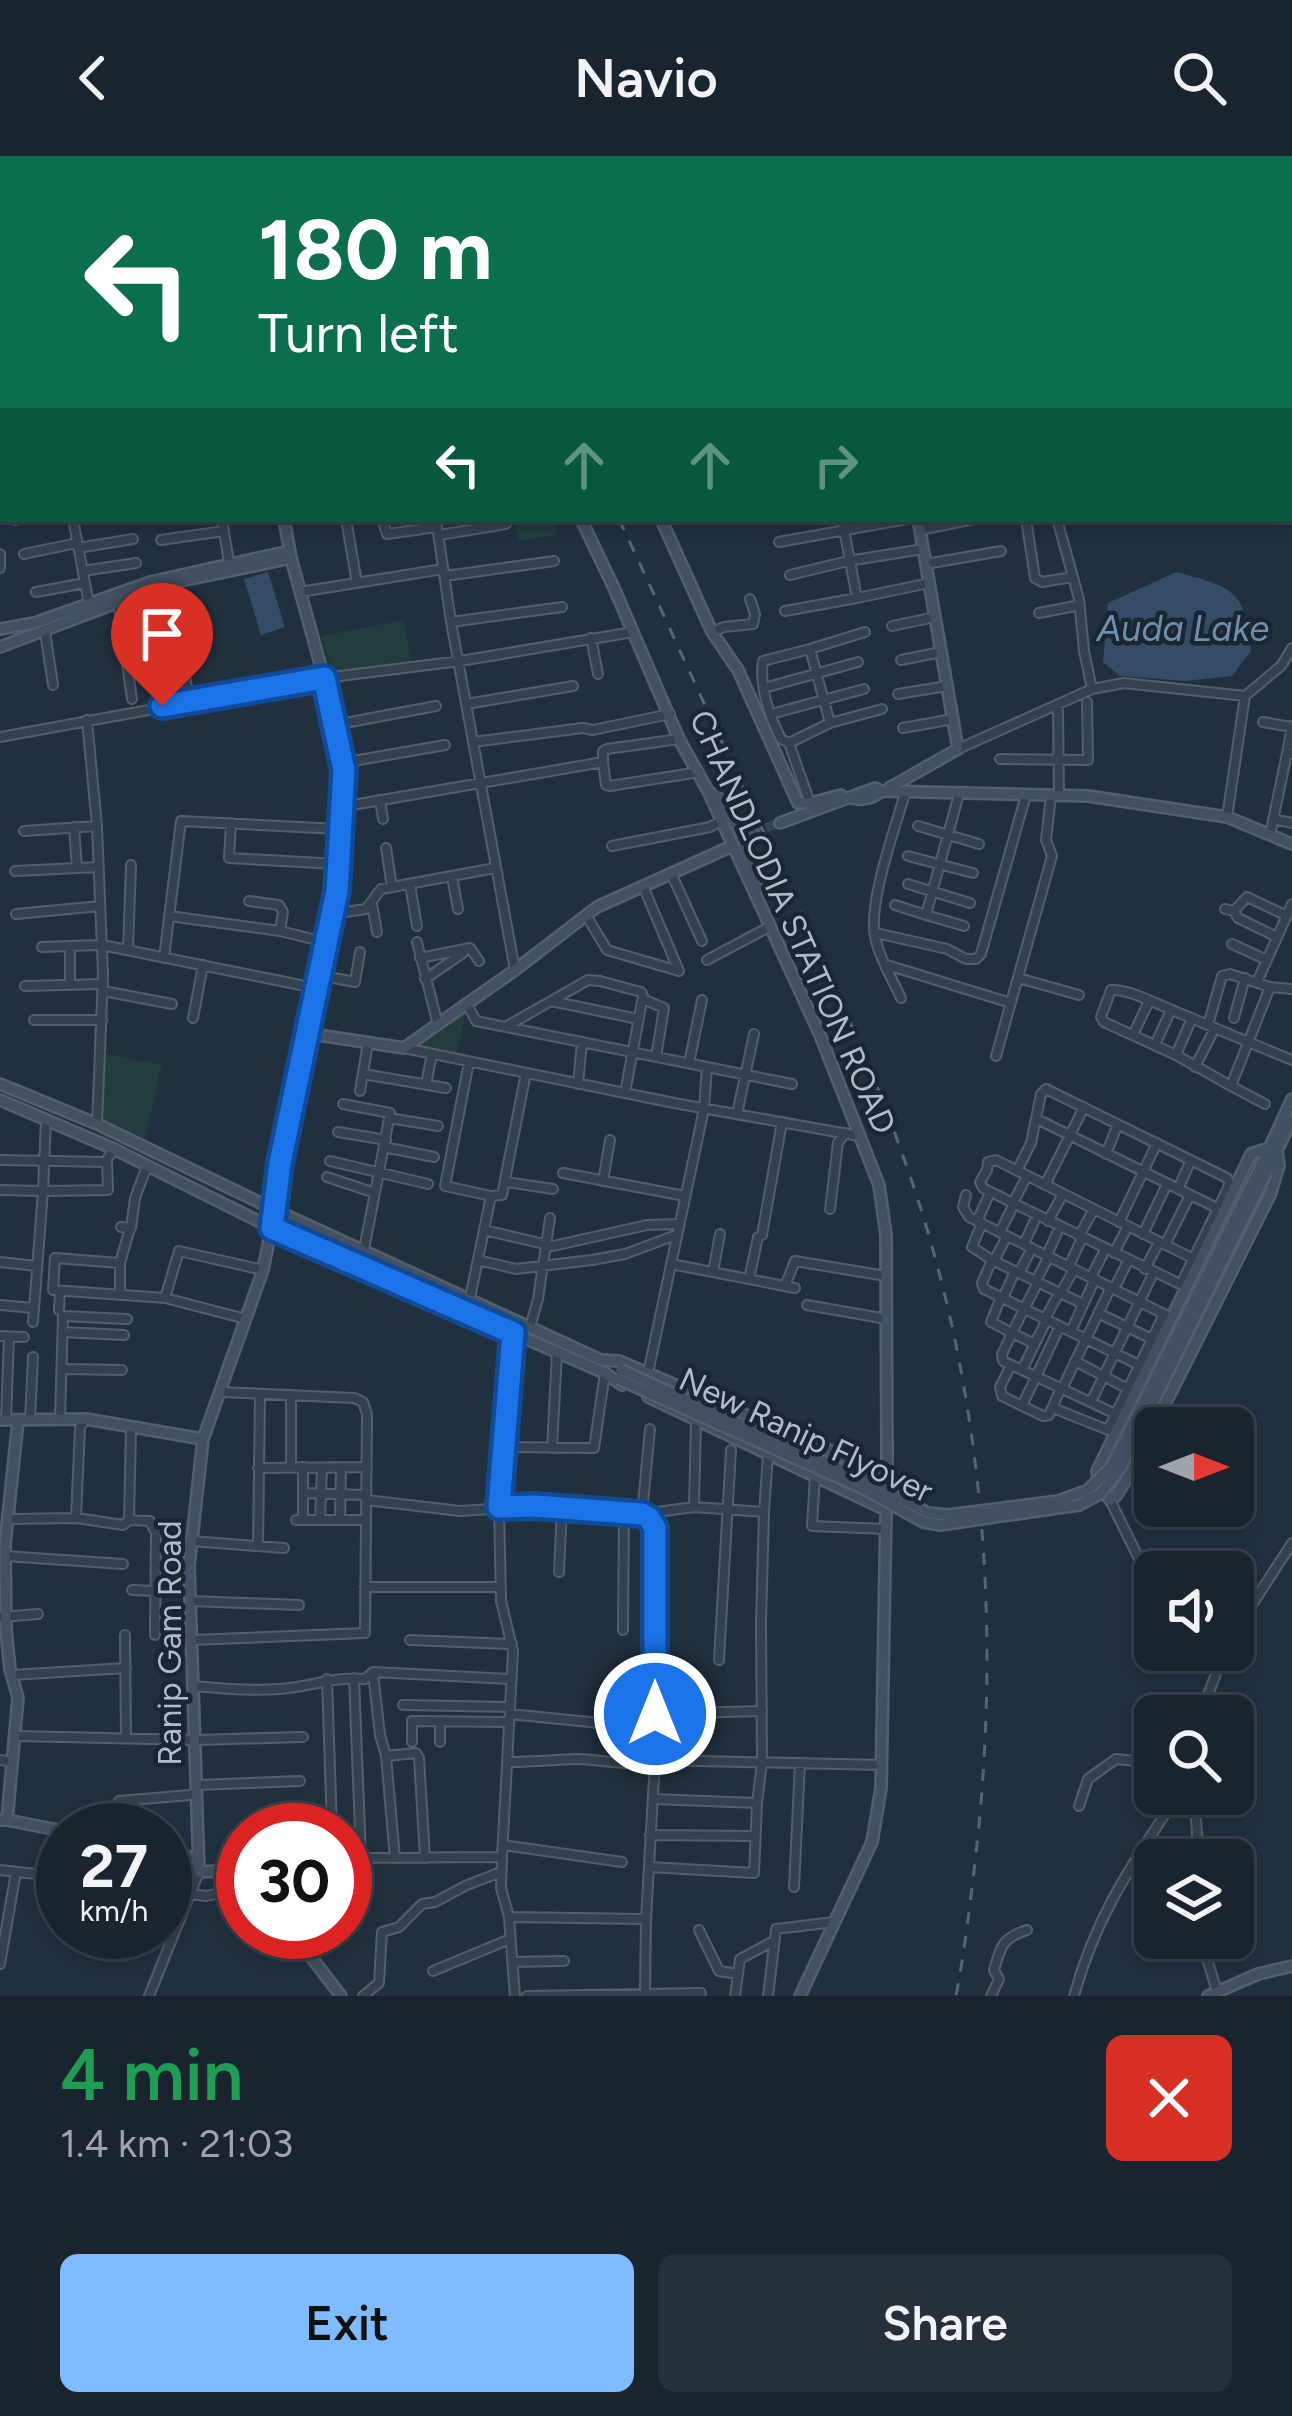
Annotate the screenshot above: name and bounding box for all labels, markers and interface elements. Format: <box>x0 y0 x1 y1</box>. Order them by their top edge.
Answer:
icon: back <box>60 45 126 111</box>
icon: search <box>1166 45 1232 111</box>
text: Navio <box>574 46 718 111</box>
text: 180 m <box>258 199 493 300</box>
icon: left <box>60 204 216 360</box>
text: Turn left <box>258 301 459 366</box>
icon: left <box>425 432 491 498</box>
icon: ahead <box>551 432 617 498</box>
icon: ahead <box>677 432 743 498</box>
icon: right <box>803 432 869 498</box>
pin <box>111 583 213 706</box>
icon: arrive <box>129 601 195 667</box>
water label: Auda Lake <box>1095 607 1270 650</box>
street label: CHANDLODIA STATION ROAD <box>682 704 904 1140</box>
street label: New Ranip Flyover <box>673 1359 939 1511</box>
north arrow <box>1134 1407 1254 1527</box>
map controls <box>1134 1407 1254 1959</box>
street label: Ranip Gam Road <box>150 1520 189 1766</box>
button: sound <box>1134 1551 1254 1671</box>
position arrow <box>592 1651 718 1777</box>
button: search <box>1134 1695 1254 1815</box>
speed limit sign: 30 <box>216 1803 372 1959</box>
text: 27 <box>80 1830 148 1902</box>
button: layers <box>1134 1839 1254 1959</box>
text: km/h <box>80 1892 148 1929</box>
text: 4 min <box>60 2032 243 2118</box>
button: close <box>1106 2035 1232 2161</box>
text: 1.4 km · 21:03 <box>60 2120 293 2167</box>
button: Exit <box>60 2254 634 2392</box>
button: Share <box>658 2254 1232 2392</box>

